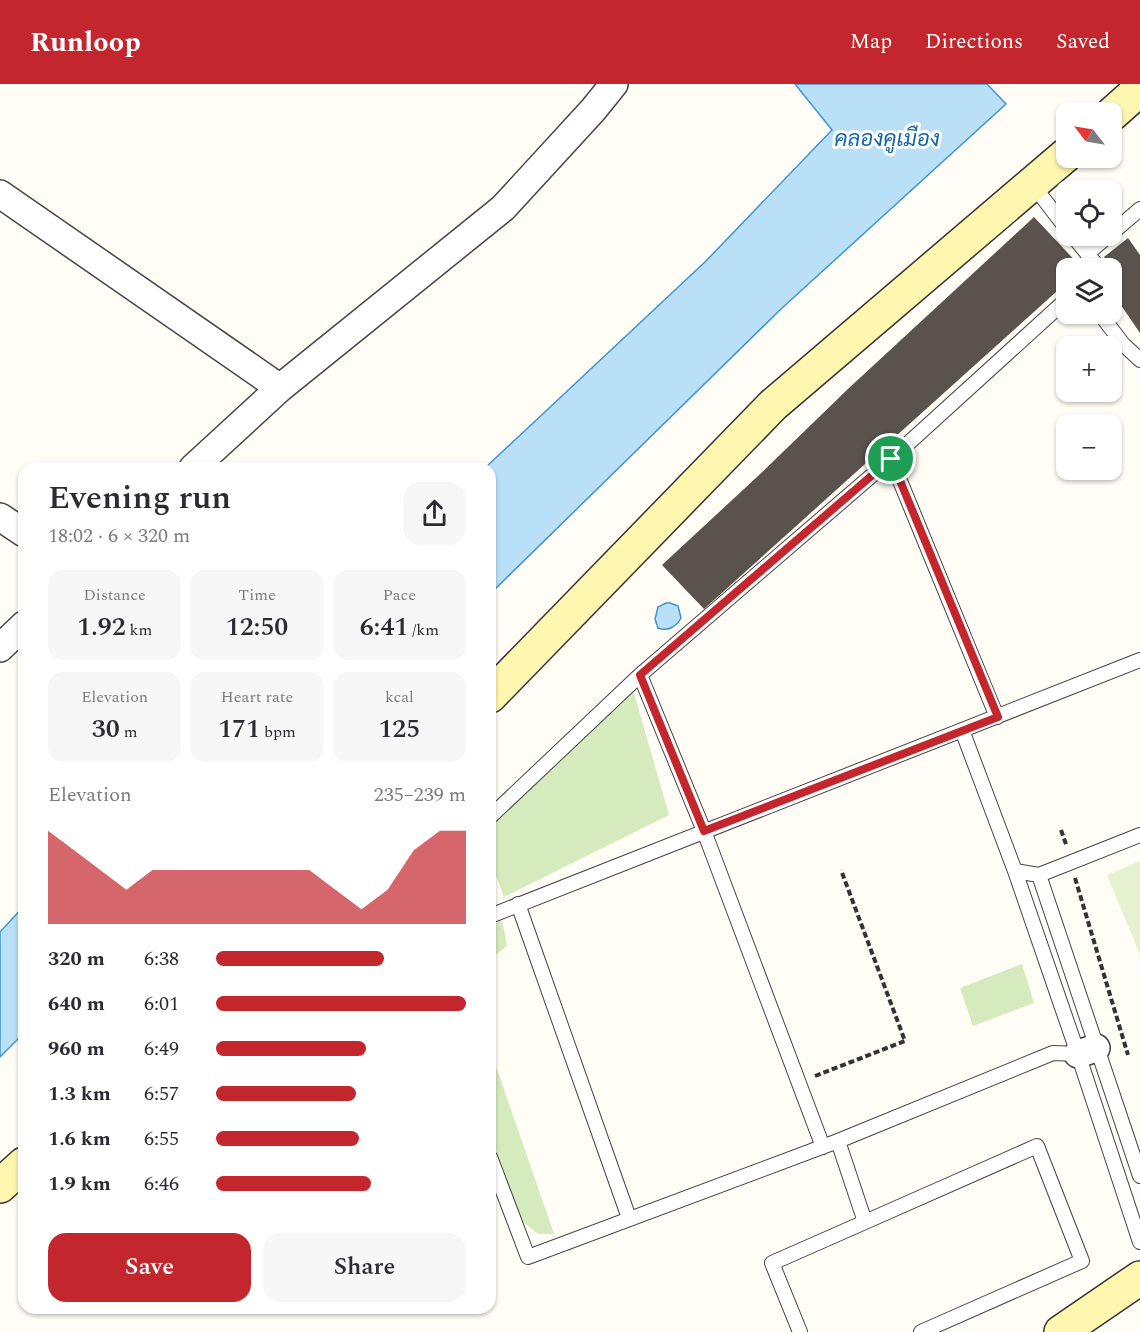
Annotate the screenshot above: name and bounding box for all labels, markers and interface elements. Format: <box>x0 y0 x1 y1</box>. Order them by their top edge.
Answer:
text: Runloop <box>30 21 141 64</box>
text: Map <box>850 26 892 58</box>
text: Directions <box>925 26 1023 58</box>
text: Saved <box>1056 26 1110 58</box>
north arrow <box>1056 102 1122 168</box>
map controls <box>1056 102 1122 480</box>
water label: คลองคูเมือง <box>834 123 940 156</box>
button: locate <box>1056 180 1122 246</box>
button: layers <box>1056 258 1122 324</box>
button: + <box>1056 336 1122 402</box>
button: − <box>1056 414 1122 480</box>
pin <box>865 433 916 484</box>
icon: arrive <box>874 442 907 475</box>
text: Evening run <box>48 473 231 523</box>
button: share <box>403 482 466 545</box>
text: 18:02 · 6 × 320 m <box>48 521 190 551</box>
text: Distance <box>83 583 146 607</box>
text: Time <box>238 583 276 607</box>
text: Pace <box>383 583 416 607</box>
text: 1.92 <box>77 607 126 647</box>
text: 12:50 <box>226 607 288 647</box>
text: 6:41 <box>360 607 408 647</box>
text: km <box>126 618 152 642</box>
text: /km <box>408 618 439 642</box>
text: Elevation <box>81 685 148 709</box>
text: Heart rate <box>221 685 293 709</box>
text: kcal <box>385 685 414 709</box>
text: 30 <box>92 709 120 749</box>
text: 171 <box>218 709 260 749</box>
text: 125 <box>378 709 420 749</box>
text: m <box>120 720 137 744</box>
text: bpm <box>260 720 296 744</box>
text: Elevation <box>48 780 132 810</box>
text: 235–239 m <box>374 780 466 810</box>
text: 320 m <box>48 944 105 974</box>
text: 6:38 <box>144 944 179 974</box>
text: 640 m <box>48 989 105 1019</box>
text: 6:01 <box>144 989 179 1019</box>
text: 960 m <box>48 1034 105 1064</box>
text: 6:49 <box>144 1034 179 1064</box>
text: 1.3 km <box>48 1079 111 1109</box>
text: 6:57 <box>144 1079 179 1109</box>
text: 1.6 km <box>48 1124 111 1154</box>
text: 6:55 <box>144 1124 179 1154</box>
text: 1.9 km <box>48 1169 111 1199</box>
text: 6:46 <box>144 1169 179 1199</box>
button: Save <box>48 1233 251 1302</box>
button: Share <box>263 1233 466 1302</box>

